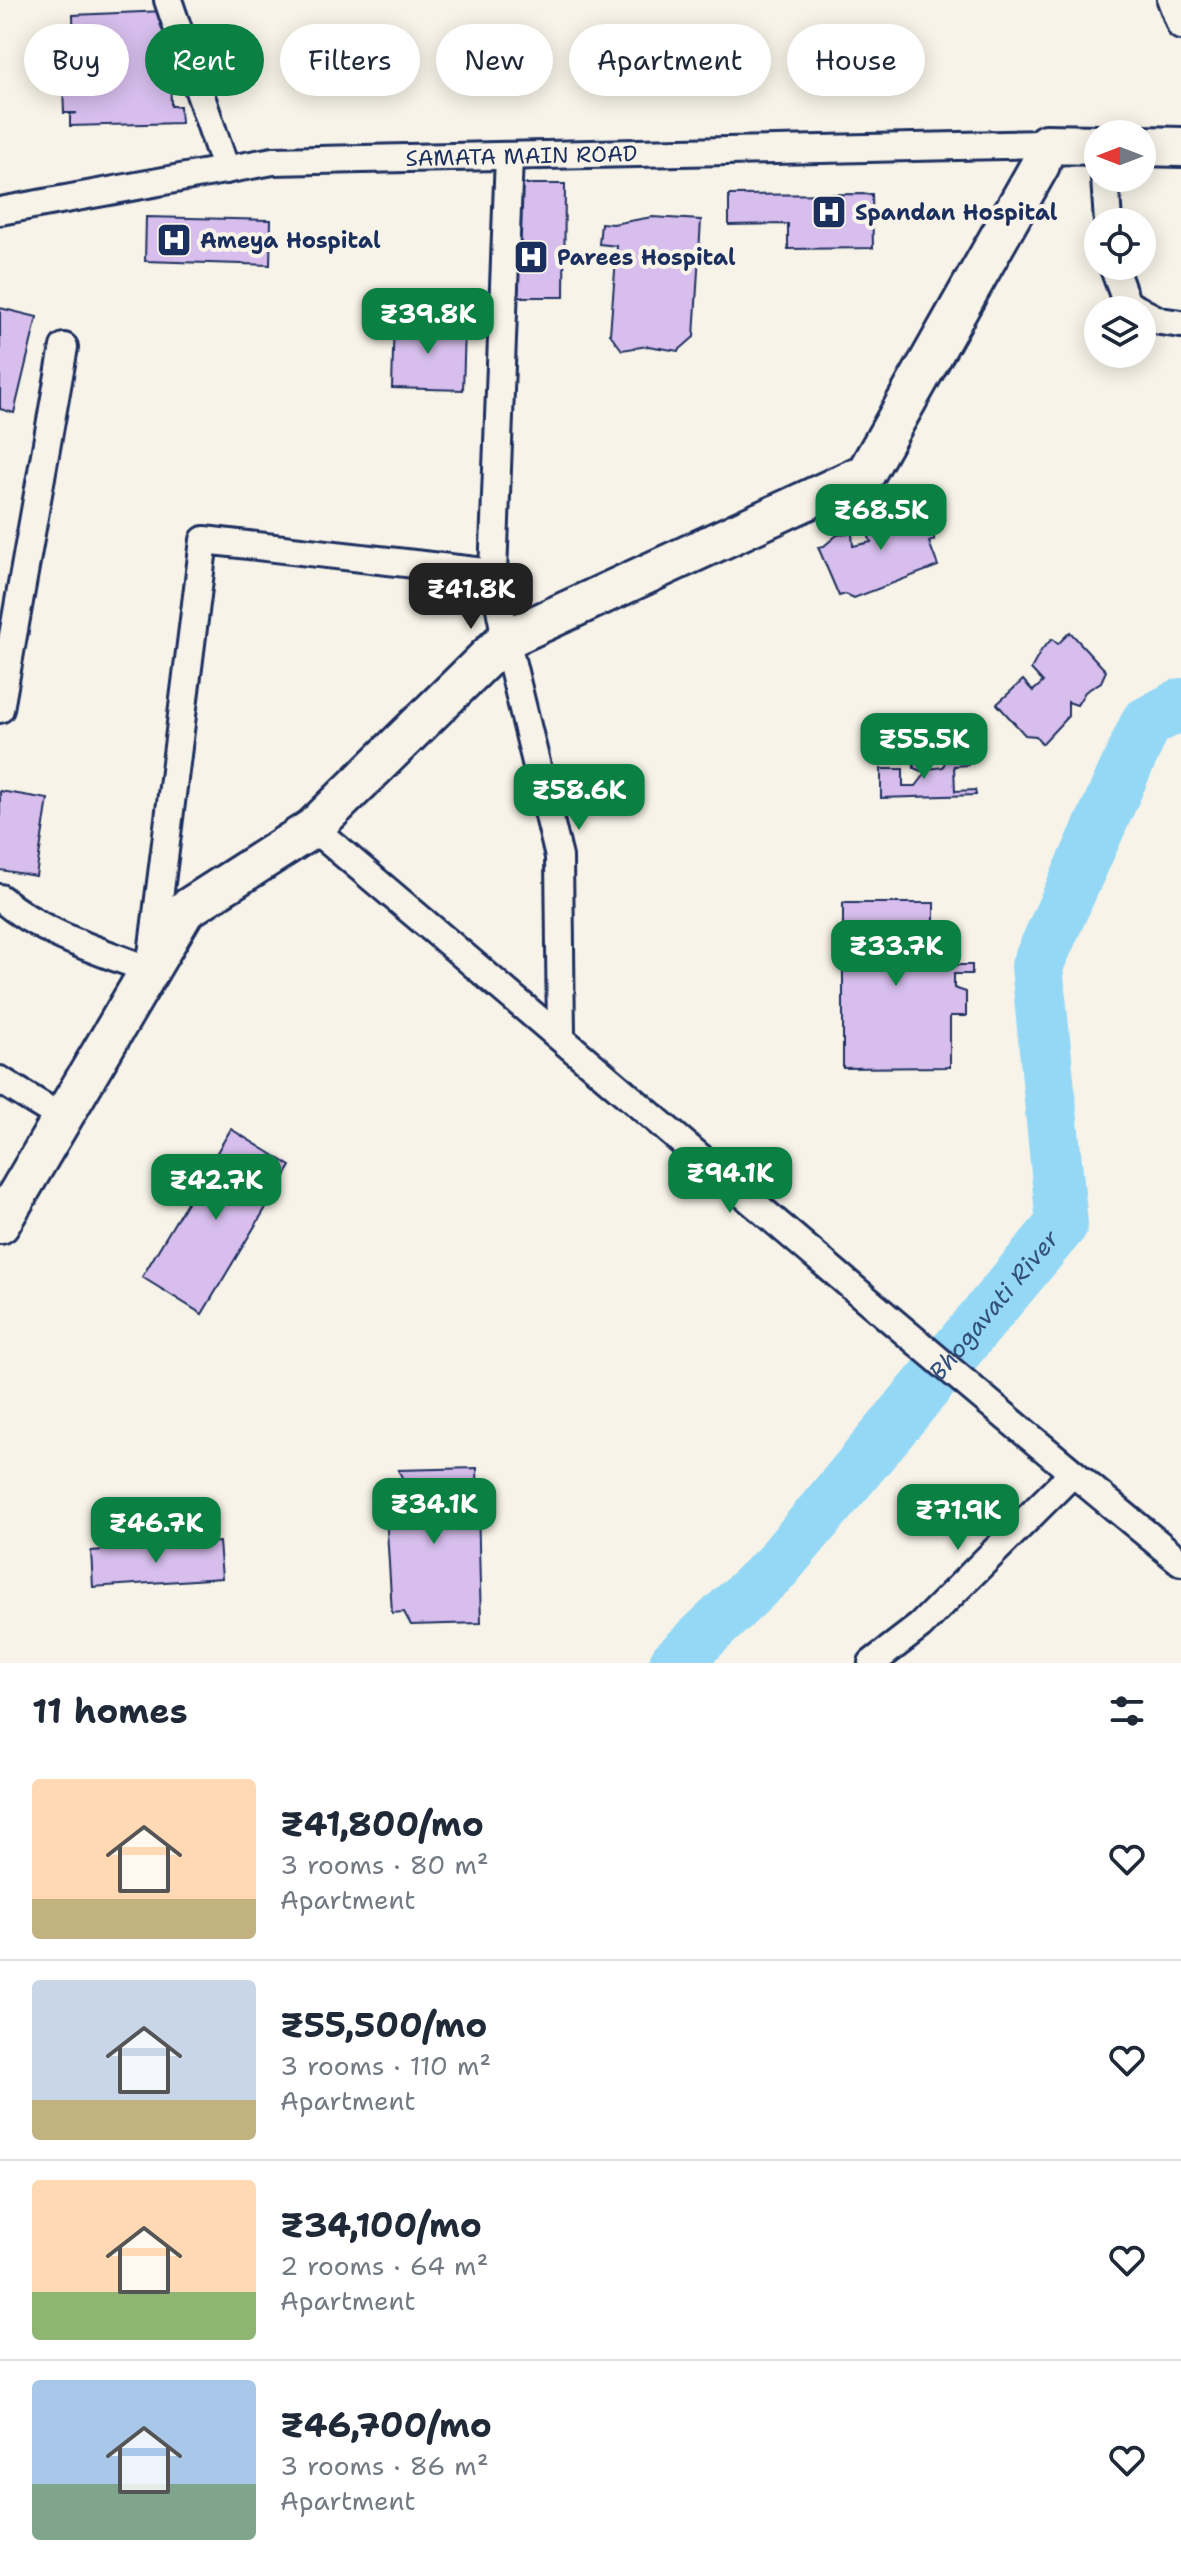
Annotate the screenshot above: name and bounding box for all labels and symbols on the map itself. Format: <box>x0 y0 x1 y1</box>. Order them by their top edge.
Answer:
north arrow <box>1084 120 1156 192</box>
street label: SAMATA MAIN ROAD <box>405 138 638 173</box>
hospital icon: Spandan Hospital <box>810 193 848 231</box>
place label: Spandan Hospital <box>855 198 1058 227</box>
hospital icon: Ameya Hospital <box>155 221 193 259</box>
place label: Ameya Hospital <box>200 226 381 255</box>
hospital icon: Parees Hospital <box>512 238 550 276</box>
place label: Parees Hospital <box>557 243 736 272</box>
pin: ₹39.8K <box>363 288 493 356</box>
pin: ₹68.5K <box>816 484 946 552</box>
pin: ₹41.8K <box>406 563 536 631</box>
pin: ₹55.5K <box>859 713 989 781</box>
pin: ₹58.6K <box>514 764 644 832</box>
pin: ₹33.7K <box>831 920 961 988</box>
pin: ₹94.1K <box>665 1147 795 1215</box>
pin: ₹42.7K <box>151 1154 281 1222</box>
water label: Bhogavati River <box>922 1223 1067 1387</box>
pin: ₹34.1K <box>369 1478 499 1546</box>
pin: ₹71.9K <box>893 1484 1023 1552</box>
pin: ₹46.7K <box>91 1497 221 1565</box>

